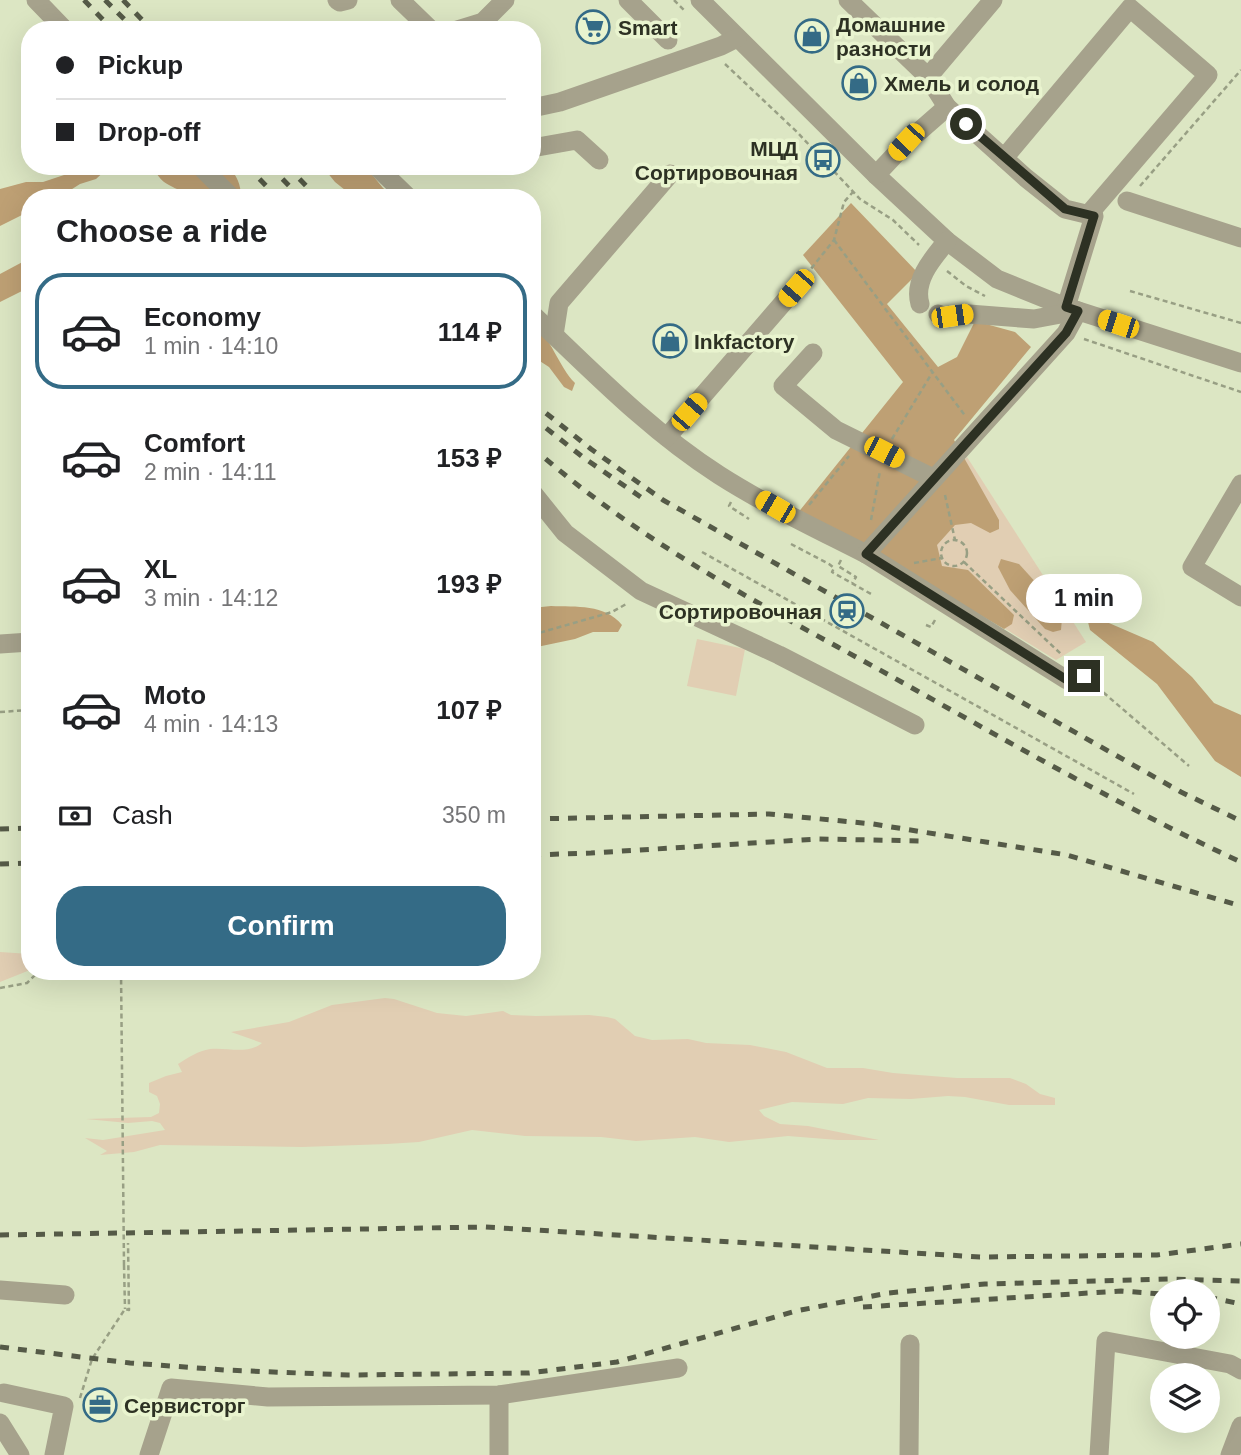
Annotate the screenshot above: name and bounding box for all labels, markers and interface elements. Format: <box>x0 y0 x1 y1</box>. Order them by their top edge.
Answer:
supermarket icon: Smart <box>574 8 612 46</box>
place label: Домашние разности <box>836 13 945 60</box>
place label: Smart <box>618 16 678 39</box>
shop icon: Домашние разности <box>793 17 831 55</box>
text: Pickup <box>98 50 183 80</box>
shop icon: Хмель и солод <box>840 64 878 102</box>
place label: Хмель и солод <box>884 72 1039 95</box>
route start <box>950 108 982 140</box>
text: Drop-off <box>98 117 201 147</box>
car <box>884 119 929 165</box>
place label: МЦД Сортировочная <box>635 137 798 184</box>
bus stop icon: МЦД Сортировочная <box>804 141 842 179</box>
text: Choose a ride <box>56 213 268 249</box>
car <box>775 265 818 311</box>
icon: car <box>60 300 123 363</box>
text: Economy <box>144 302 261 332</box>
car <box>930 303 975 329</box>
car <box>1095 308 1142 340</box>
text: 114 ₽ <box>438 317 502 347</box>
shop icon: Inkfactory <box>651 322 689 360</box>
place label: Inkfactory <box>694 330 795 353</box>
text: 1 min · 14:10 <box>144 333 278 359</box>
car <box>668 389 711 435</box>
icon: car <box>60 426 123 489</box>
text: Comfort <box>144 428 245 458</box>
car <box>861 433 908 471</box>
text: 153 ₽ <box>436 443 502 473</box>
text: 2 min · 14:11 <box>144 459 277 485</box>
car <box>752 487 799 527</box>
icon: car <box>60 552 123 615</box>
text: XL <box>144 554 177 584</box>
text: 193 ₽ <box>436 569 502 599</box>
callout: 1 min <box>1026 574 1142 624</box>
text: 3 min · 14:12 <box>144 585 278 611</box>
text: 1 min <box>1054 585 1114 611</box>
station icon: Сортировочная <box>828 592 866 630</box>
place label: Сортировочная <box>659 600 822 623</box>
route end <box>1068 660 1100 692</box>
icon: car <box>60 678 123 741</box>
text: Moto <box>144 680 206 710</box>
text: 107 ₽ <box>436 695 502 725</box>
text: 4 min · 14:13 <box>144 711 278 737</box>
icon: cash <box>56 797 94 835</box>
text: Cash <box>112 800 173 830</box>
text: 350 m <box>442 802 506 828</box>
button: Confirm <box>56 886 506 966</box>
map controls <box>1150 1279 1220 1433</box>
button: locate <box>1150 1279 1220 1349</box>
button: layers <box>1150 1363 1220 1433</box>
office icon: Сервисторг <box>81 1386 119 1424</box>
place label: Сервисторг <box>124 1394 246 1417</box>

